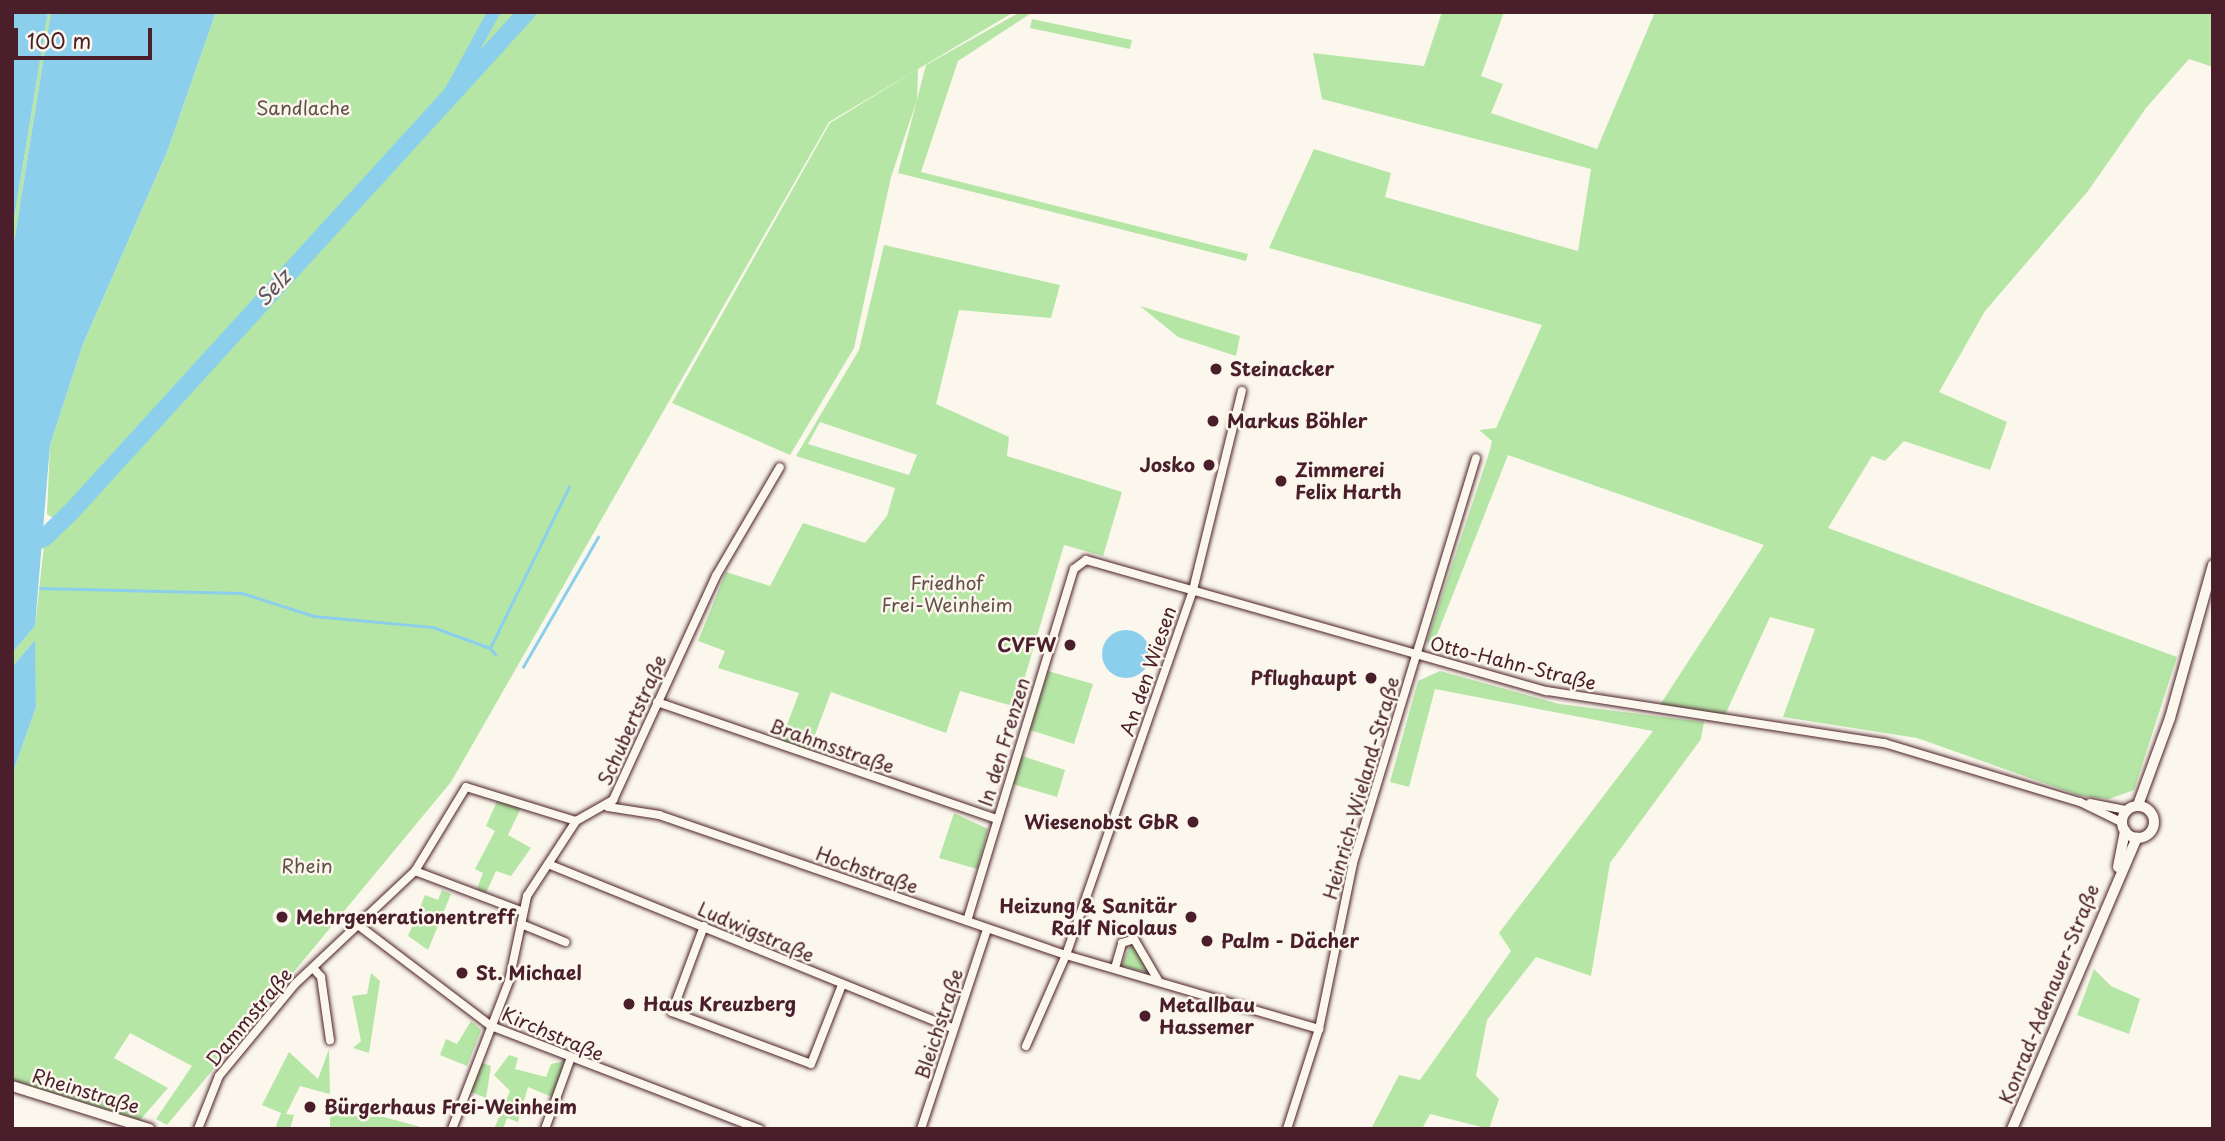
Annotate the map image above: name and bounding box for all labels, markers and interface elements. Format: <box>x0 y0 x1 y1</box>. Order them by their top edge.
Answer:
scale bar <box>18 14 156 58</box>
text: 100 m <box>27 24 91 56</box>
park label: Sandlache <box>256 97 350 119</box>
water label: Selz <box>249 264 295 310</box>
place label: Steinacker <box>1230 358 1334 380</box>
marker: Steinacker <box>1208 361 1224 377</box>
place label: Markus Böhler <box>1227 410 1369 432</box>
marker: Markus Böhler <box>1205 413 1221 429</box>
place label: Josko <box>1140 454 1195 476</box>
marker: Josko <box>1201 457 1217 473</box>
place label: Zimmerei Felix Harth <box>1295 459 1403 503</box>
marker: Zimmerei Felix Harth <box>1273 473 1289 489</box>
park label: Friedhof Frei-Weinheim <box>881 572 1013 616</box>
street label: An den Wiesen <box>1115 603 1181 739</box>
street label: Otto-Hahn-Straße <box>1428 631 1598 695</box>
place label: CVFW <box>997 634 1056 656</box>
marker: CVFW <box>1062 637 1078 653</box>
street label: Schubertstraße <box>593 651 671 789</box>
place label: Pflughaupt <box>1251 667 1357 689</box>
marker: Pflughaupt <box>1363 670 1379 686</box>
street label: Heinrich-Wieland-Straße <box>1318 674 1404 902</box>
street label: In den Frenzen <box>973 675 1035 809</box>
street label: Brahmsstraße <box>767 714 897 778</box>
place label: Wiesenobst GbR <box>1024 811 1179 833</box>
marker: Wiesenobst GbR <box>1185 814 1201 830</box>
street label: Hochstraße <box>813 842 921 898</box>
park label: Rhein <box>281 855 333 877</box>
street label: Konrad-Adenauer-Straße <box>1994 881 2104 1107</box>
place label: Heizung & Sanitär Ralf Nicolaus <box>998 895 1177 939</box>
street label: Ludwigstraße <box>694 897 818 967</box>
place label: Mehrgenerationentreff <box>296 906 515 928</box>
marker: Mehrgenerationentreff <box>274 909 290 925</box>
marker: Heizung & Sanitär Ralf Nicolaus <box>1183 909 1199 925</box>
place label: Palm - Dächer <box>1221 930 1360 952</box>
marker: Palm - Dächer <box>1199 933 1215 949</box>
place label: St. Michael <box>476 962 581 984</box>
street label: Dammstraße <box>201 963 297 1071</box>
marker: St. Michael <box>454 965 470 981</box>
street label: Bleichstraße <box>910 966 968 1082</box>
place label: Haus Kreuzberg <box>643 993 796 1015</box>
place label: Metallbau Hassemer <box>1159 994 1255 1038</box>
marker: Haus Kreuzberg <box>621 996 637 1012</box>
street label: Kirchstraße <box>499 1002 607 1066</box>
marker: Metallbau Hassemer <box>1137 1008 1153 1024</box>
street label: Rheinstraße <box>30 1064 142 1118</box>
place label: Bürgerhaus Frei-Weinheim <box>324 1096 577 1118</box>
marker: Bürgerhaus Frei-Weinheim <box>302 1099 318 1115</box>

